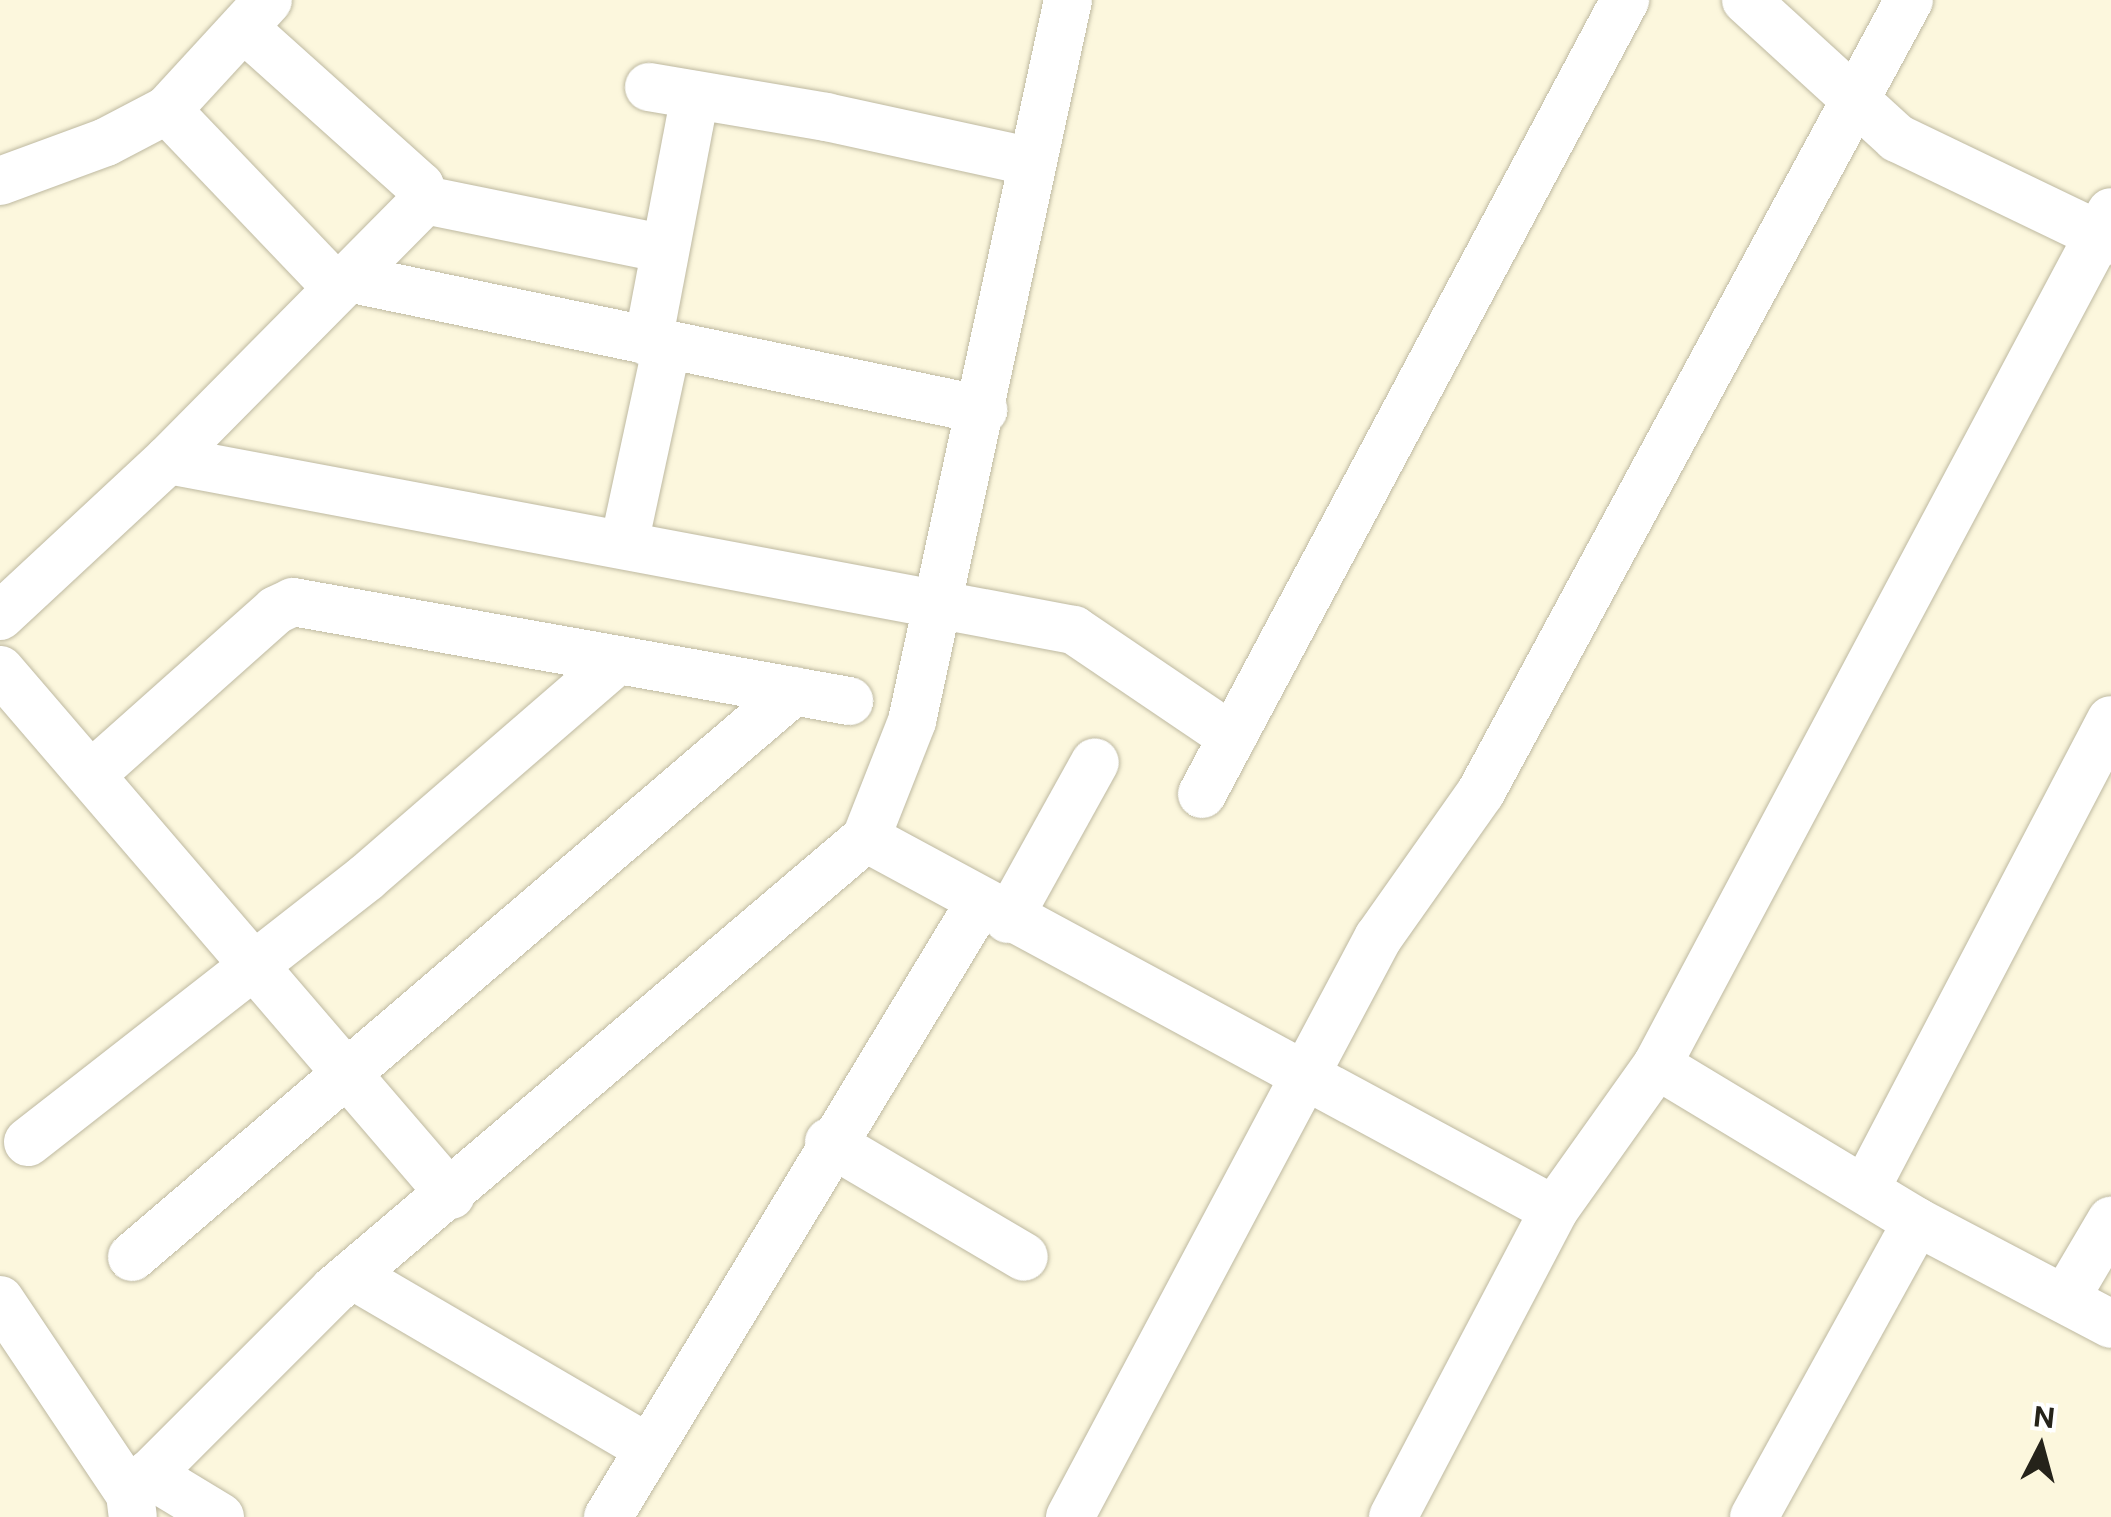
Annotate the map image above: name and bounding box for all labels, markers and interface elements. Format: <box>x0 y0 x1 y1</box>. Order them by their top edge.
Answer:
north arrow <box>1991 1397 2091 1497</box>
text: N <box>2032 1399 2057 1434</box>

